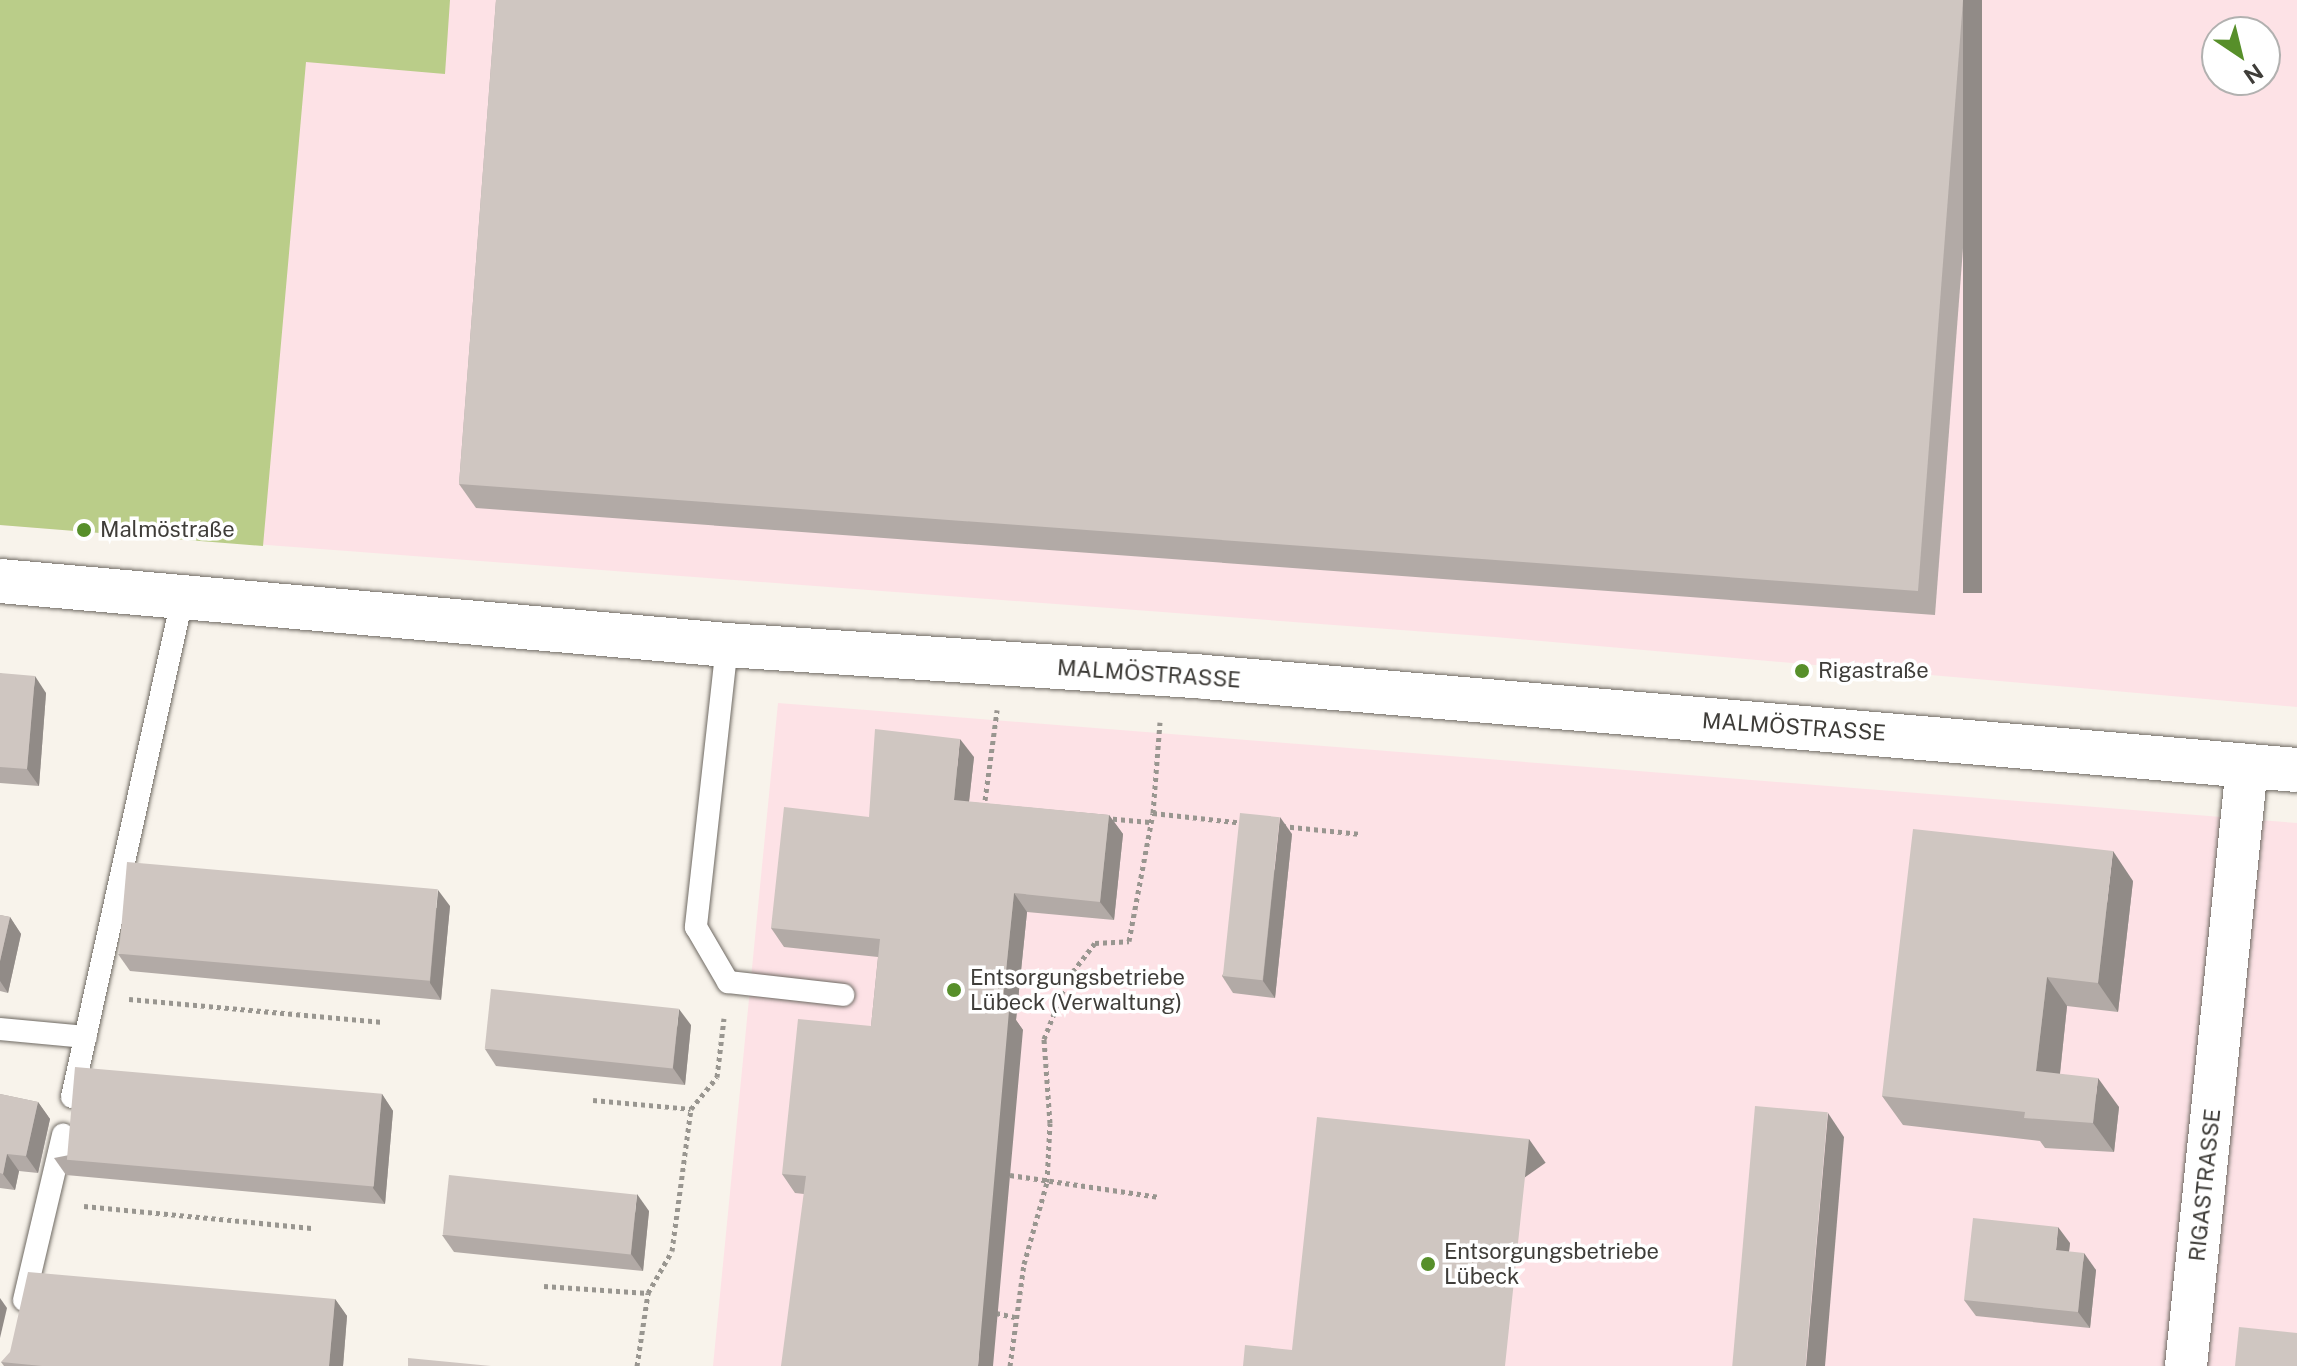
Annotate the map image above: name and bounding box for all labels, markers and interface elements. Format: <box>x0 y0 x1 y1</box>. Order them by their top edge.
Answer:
north arrow <box>2201 16 2281 96</box>
text: N <box>2239 58 2268 90</box>
place label: Malmöstraße <box>100 517 235 543</box>
marker: Malmöstraße <box>75 521 93 539</box>
street label: MALMÖSTRASSE <box>1056 654 1242 694</box>
place label: Rigastraße <box>1818 658 1929 684</box>
marker: Rigastraße <box>1793 662 1811 680</box>
street label: MALMÖSTRASSE <box>1701 707 1887 747</box>
place label: Entsorgungsbetriebe Lübeck (Verwaltung) <box>970 964 1185 1016</box>
marker: Entsorgungsbetriebe Lübeck (Verwaltung) <box>945 981 963 999</box>
street label: RIGASTRASSE <box>2184 1107 2226 1263</box>
place label: Entsorgungsbetriebe Lübeck <box>1444 1238 1659 1290</box>
marker: Entsorgungsbetriebe Lübeck <box>1419 1255 1437 1273</box>

